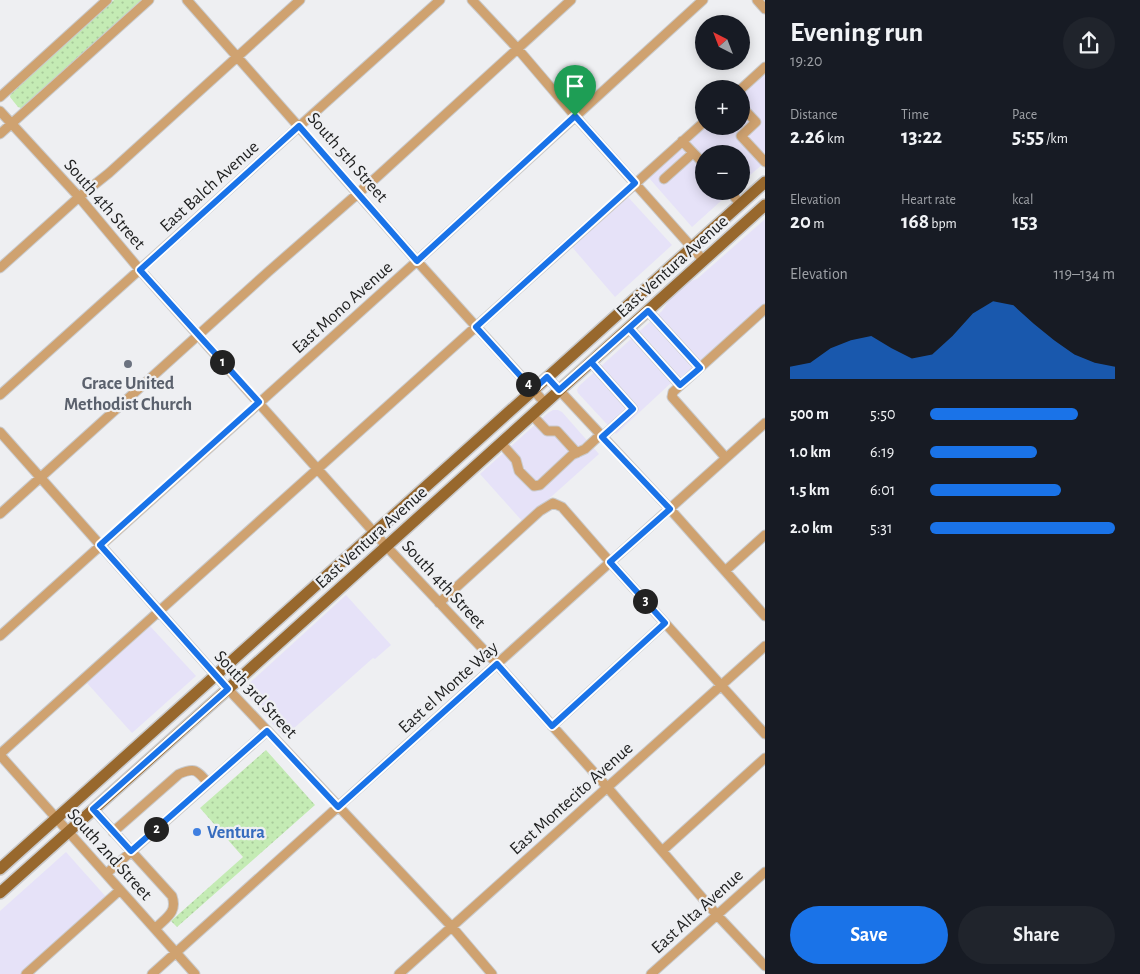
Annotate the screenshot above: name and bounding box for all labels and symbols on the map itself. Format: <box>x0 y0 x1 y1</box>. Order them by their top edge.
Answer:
north arrow <box>695 15 750 70</box>
pin <box>554 65 596 116</box>
street label: South 5th Street <box>304 109 391 206</box>
street label: East Balch Avenue <box>157 138 263 236</box>
street label: South 4th Street <box>60 156 148 254</box>
street label: East Ventura Avenue <box>613 212 732 321</box>
street label: East Mono Avenue <box>289 258 396 357</box>
pin: 1 <box>210 350 234 374</box>
marker: Grace United Methodist Church <box>122 358 134 370</box>
pin: 4 <box>516 372 540 396</box>
place label: Grace United Methodist Church <box>64 375 192 414</box>
street label: East Ventura Avenue <box>312 483 431 592</box>
street label: South 4th Street <box>398 537 489 632</box>
pin: 3 <box>632 588 658 614</box>
street label: East el Monte Way <box>395 638 502 737</box>
street label: South 3rd Street <box>210 648 300 742</box>
street label: East Montecito Avenue <box>507 739 637 859</box>
street label: South 2nd Street <box>63 804 157 904</box>
pin: 2 <box>144 816 168 842</box>
place label: Ventura <box>207 824 265 842</box>
marker: Ventura <box>191 826 203 838</box>
street label: East Alta Avenue <box>648 866 747 957</box>

